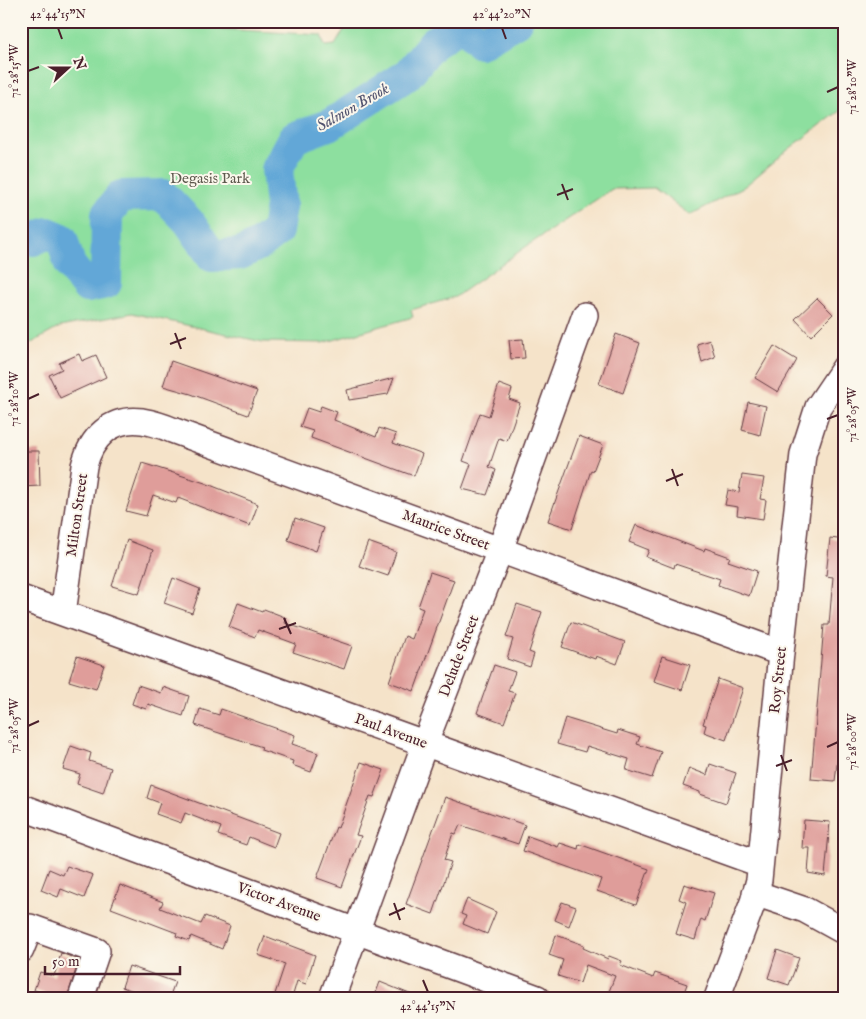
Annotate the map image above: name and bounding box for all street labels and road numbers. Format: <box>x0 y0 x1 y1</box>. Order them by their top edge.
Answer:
street label: Milton Street <box>62 472 92 558</box>
street label: Maurice Street <box>400 505 492 555</box>
street label: Delude Street <box>435 612 483 700</box>
street label: Roy Street <box>765 646 791 714</box>
street label: Paul Avenue <box>352 709 430 753</box>
street label: Victor Avenue <box>233 878 324 926</box>

